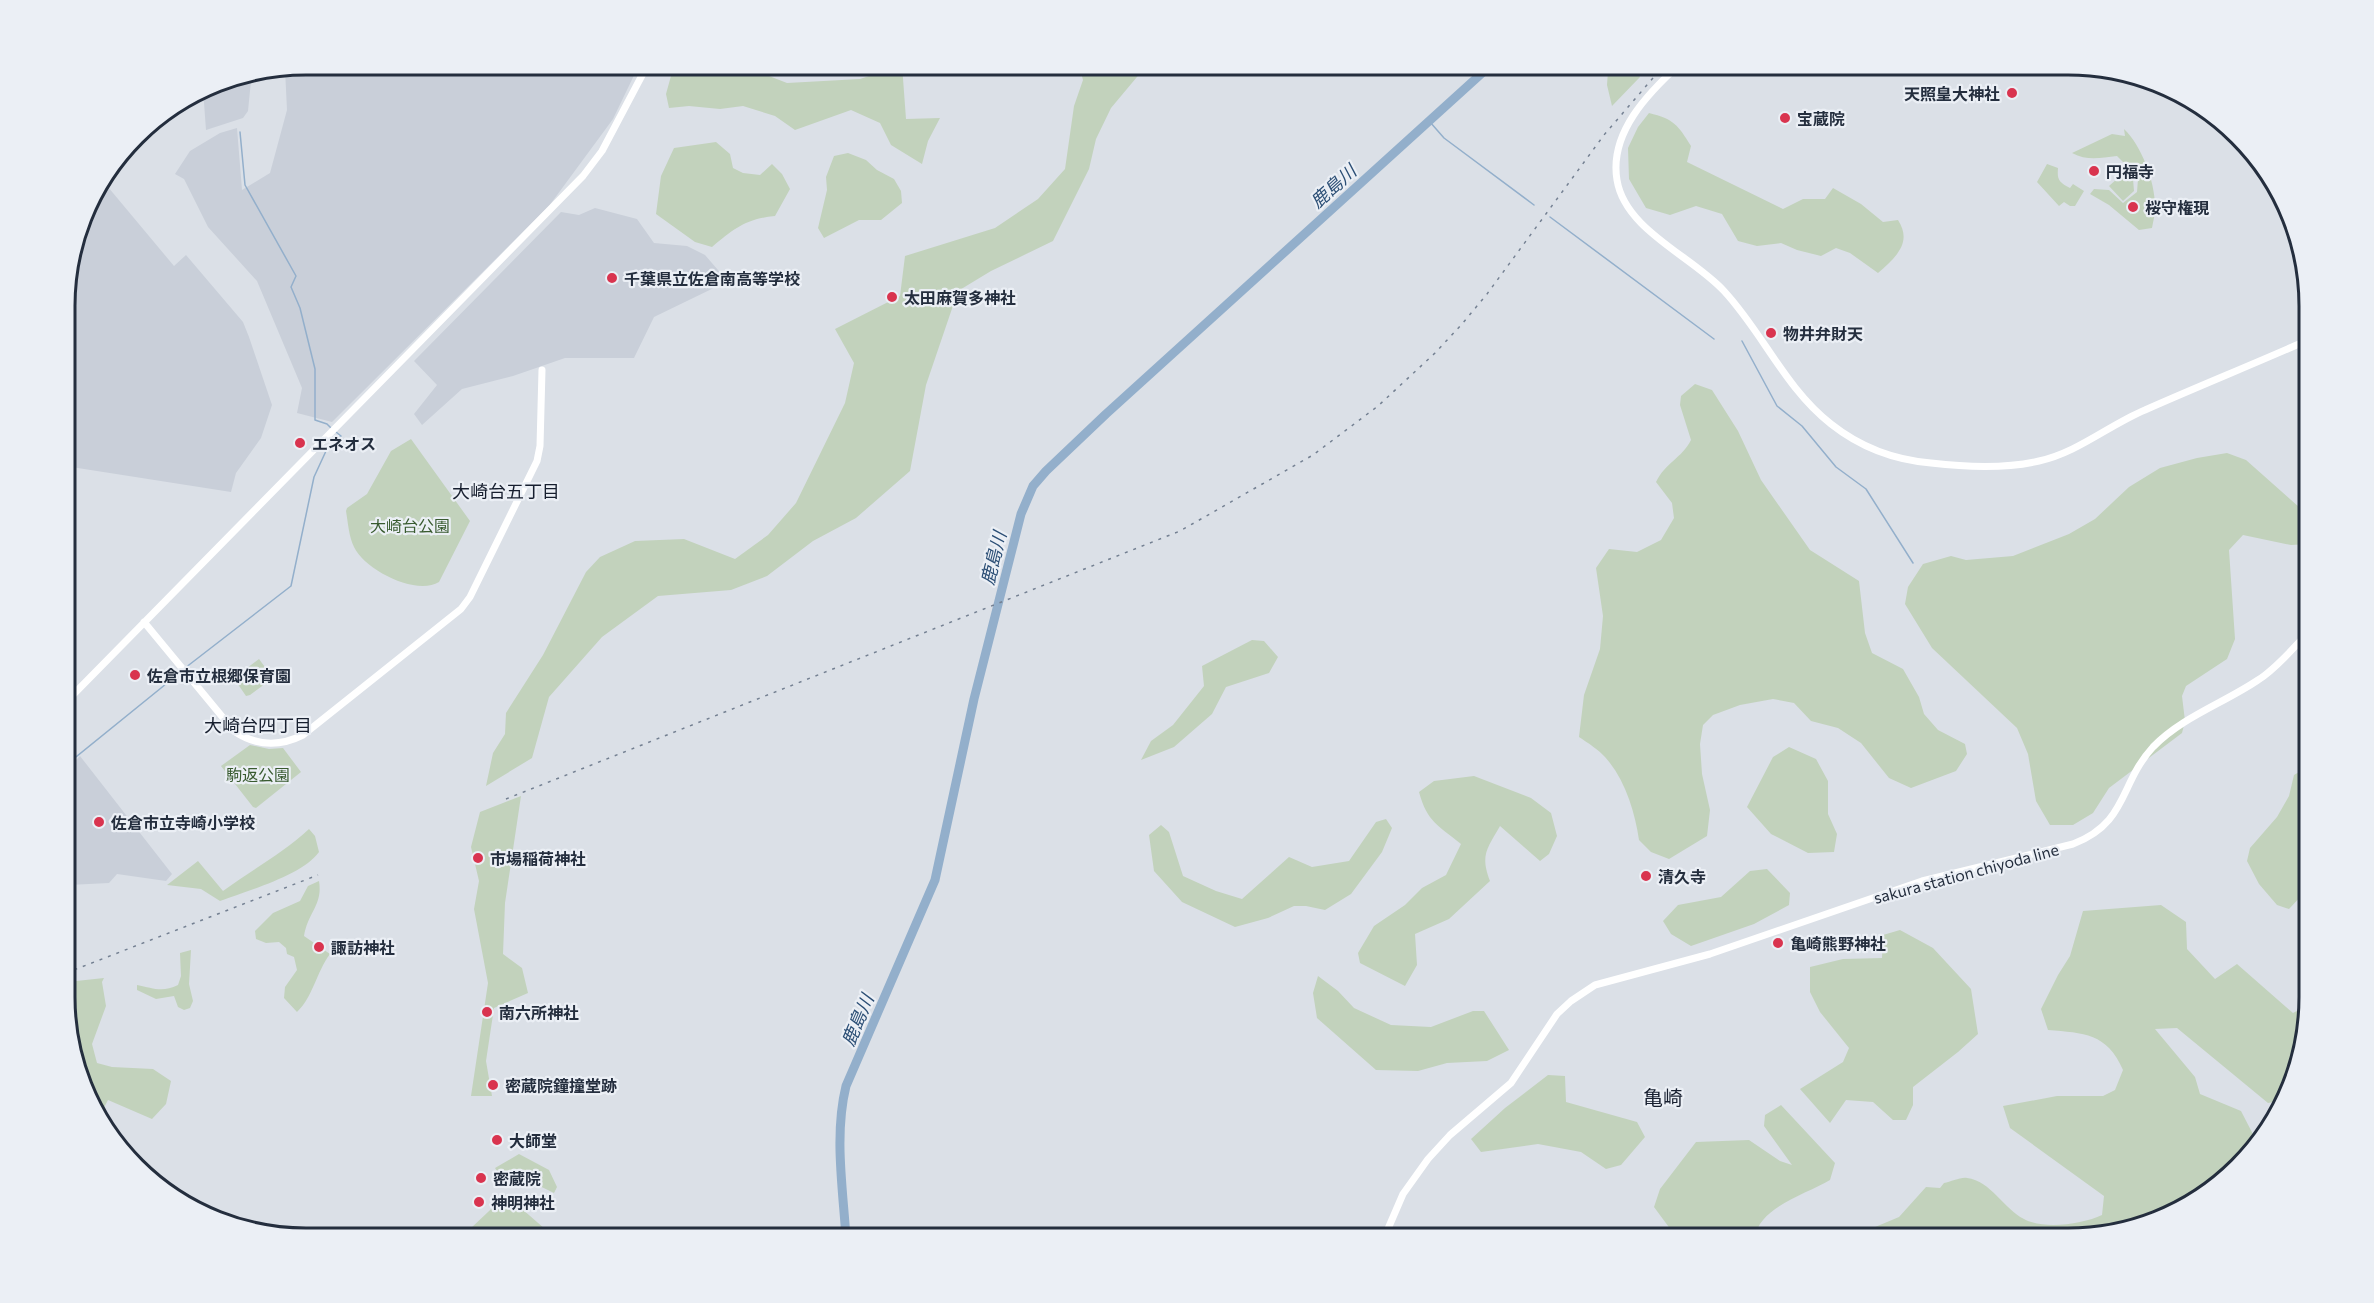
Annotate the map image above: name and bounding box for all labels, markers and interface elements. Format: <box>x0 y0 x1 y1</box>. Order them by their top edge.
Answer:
place label: 天照皇大神社 <box>1904 84 2000 103</box>
marker: 天照皇大神社 <box>2005 86 2019 100</box>
place label: 宝蔵院 <box>1797 109 1845 128</box>
marker: 宝蔵院 <box>1778 111 1792 125</box>
water label: 鹿島川 <box>1306 158 1362 212</box>
place label: 円福寺 <box>2106 162 2154 181</box>
marker: 円福寺 <box>2087 164 2101 178</box>
place label: 桜守権現 <box>2145 198 2209 217</box>
marker: 桜守権現 <box>2126 200 2140 214</box>
place label: 千葉県立佐倉南高等学校 <box>624 269 800 288</box>
marker: 千葉県立佐倉南高等学校 <box>605 271 619 285</box>
place label: 太田麻賀多神社 <box>904 288 1016 307</box>
marker: 太田麻賀多神社 <box>885 290 899 304</box>
place label: 物井弁財天 <box>1783 324 1863 343</box>
marker: 物井弁財天 <box>1764 326 1778 340</box>
place label: エネオス <box>312 434 376 453</box>
marker: エネオス <box>293 436 307 450</box>
district label: 大崎台五丁目 <box>452 480 560 502</box>
park label: 大崎台公園 <box>370 516 450 535</box>
water label: 鹿島川 <box>976 527 1011 587</box>
place label: 佐倉市立根郷保育園 <box>146 666 291 685</box>
marker: 佐倉市立根郷保育園 <box>128 668 142 682</box>
district label: 大崎台四丁目 <box>204 714 312 736</box>
park label: 駒返公園 <box>226 765 290 784</box>
place label: 佐倉市立寺崎小学校 <box>110 813 255 832</box>
marker: 佐倉市立寺崎小学校 <box>92 815 106 829</box>
street label: sakura station chiyoda line <box>1871 839 2061 907</box>
place label: 市場稲荷神社 <box>490 849 586 868</box>
marker: 市場稲荷神社 <box>471 851 485 865</box>
place label: 清久寺 <box>1658 867 1706 886</box>
marker: 清久寺 <box>1639 869 1653 883</box>
place label: 亀崎熊野神社 <box>1790 934 1886 953</box>
marker: 亀崎熊野神社 <box>1771 936 1785 950</box>
place label: 諏訪神社 <box>331 938 395 957</box>
marker: 諏訪神社 <box>312 940 326 954</box>
water label: 鹿島川 <box>836 989 878 1049</box>
place label: 南六所神社 <box>499 1003 579 1022</box>
marker: 南六所神社 <box>480 1005 494 1019</box>
place label: 密蔵院鐘撞堂跡 <box>505 1076 617 1095</box>
marker: 密蔵院鐘撞堂跡 <box>486 1078 500 1092</box>
district label: 亀崎 <box>1643 1085 1683 1109</box>
place label: 大師堂 <box>509 1131 557 1150</box>
marker: 大師堂 <box>490 1133 504 1147</box>
place label: 密蔵院 <box>493 1169 541 1188</box>
marker: 密蔵院 <box>474 1171 488 1185</box>
place label: 神明神社 <box>491 1193 555 1212</box>
marker: 神明神社 <box>472 1195 486 1209</box>

